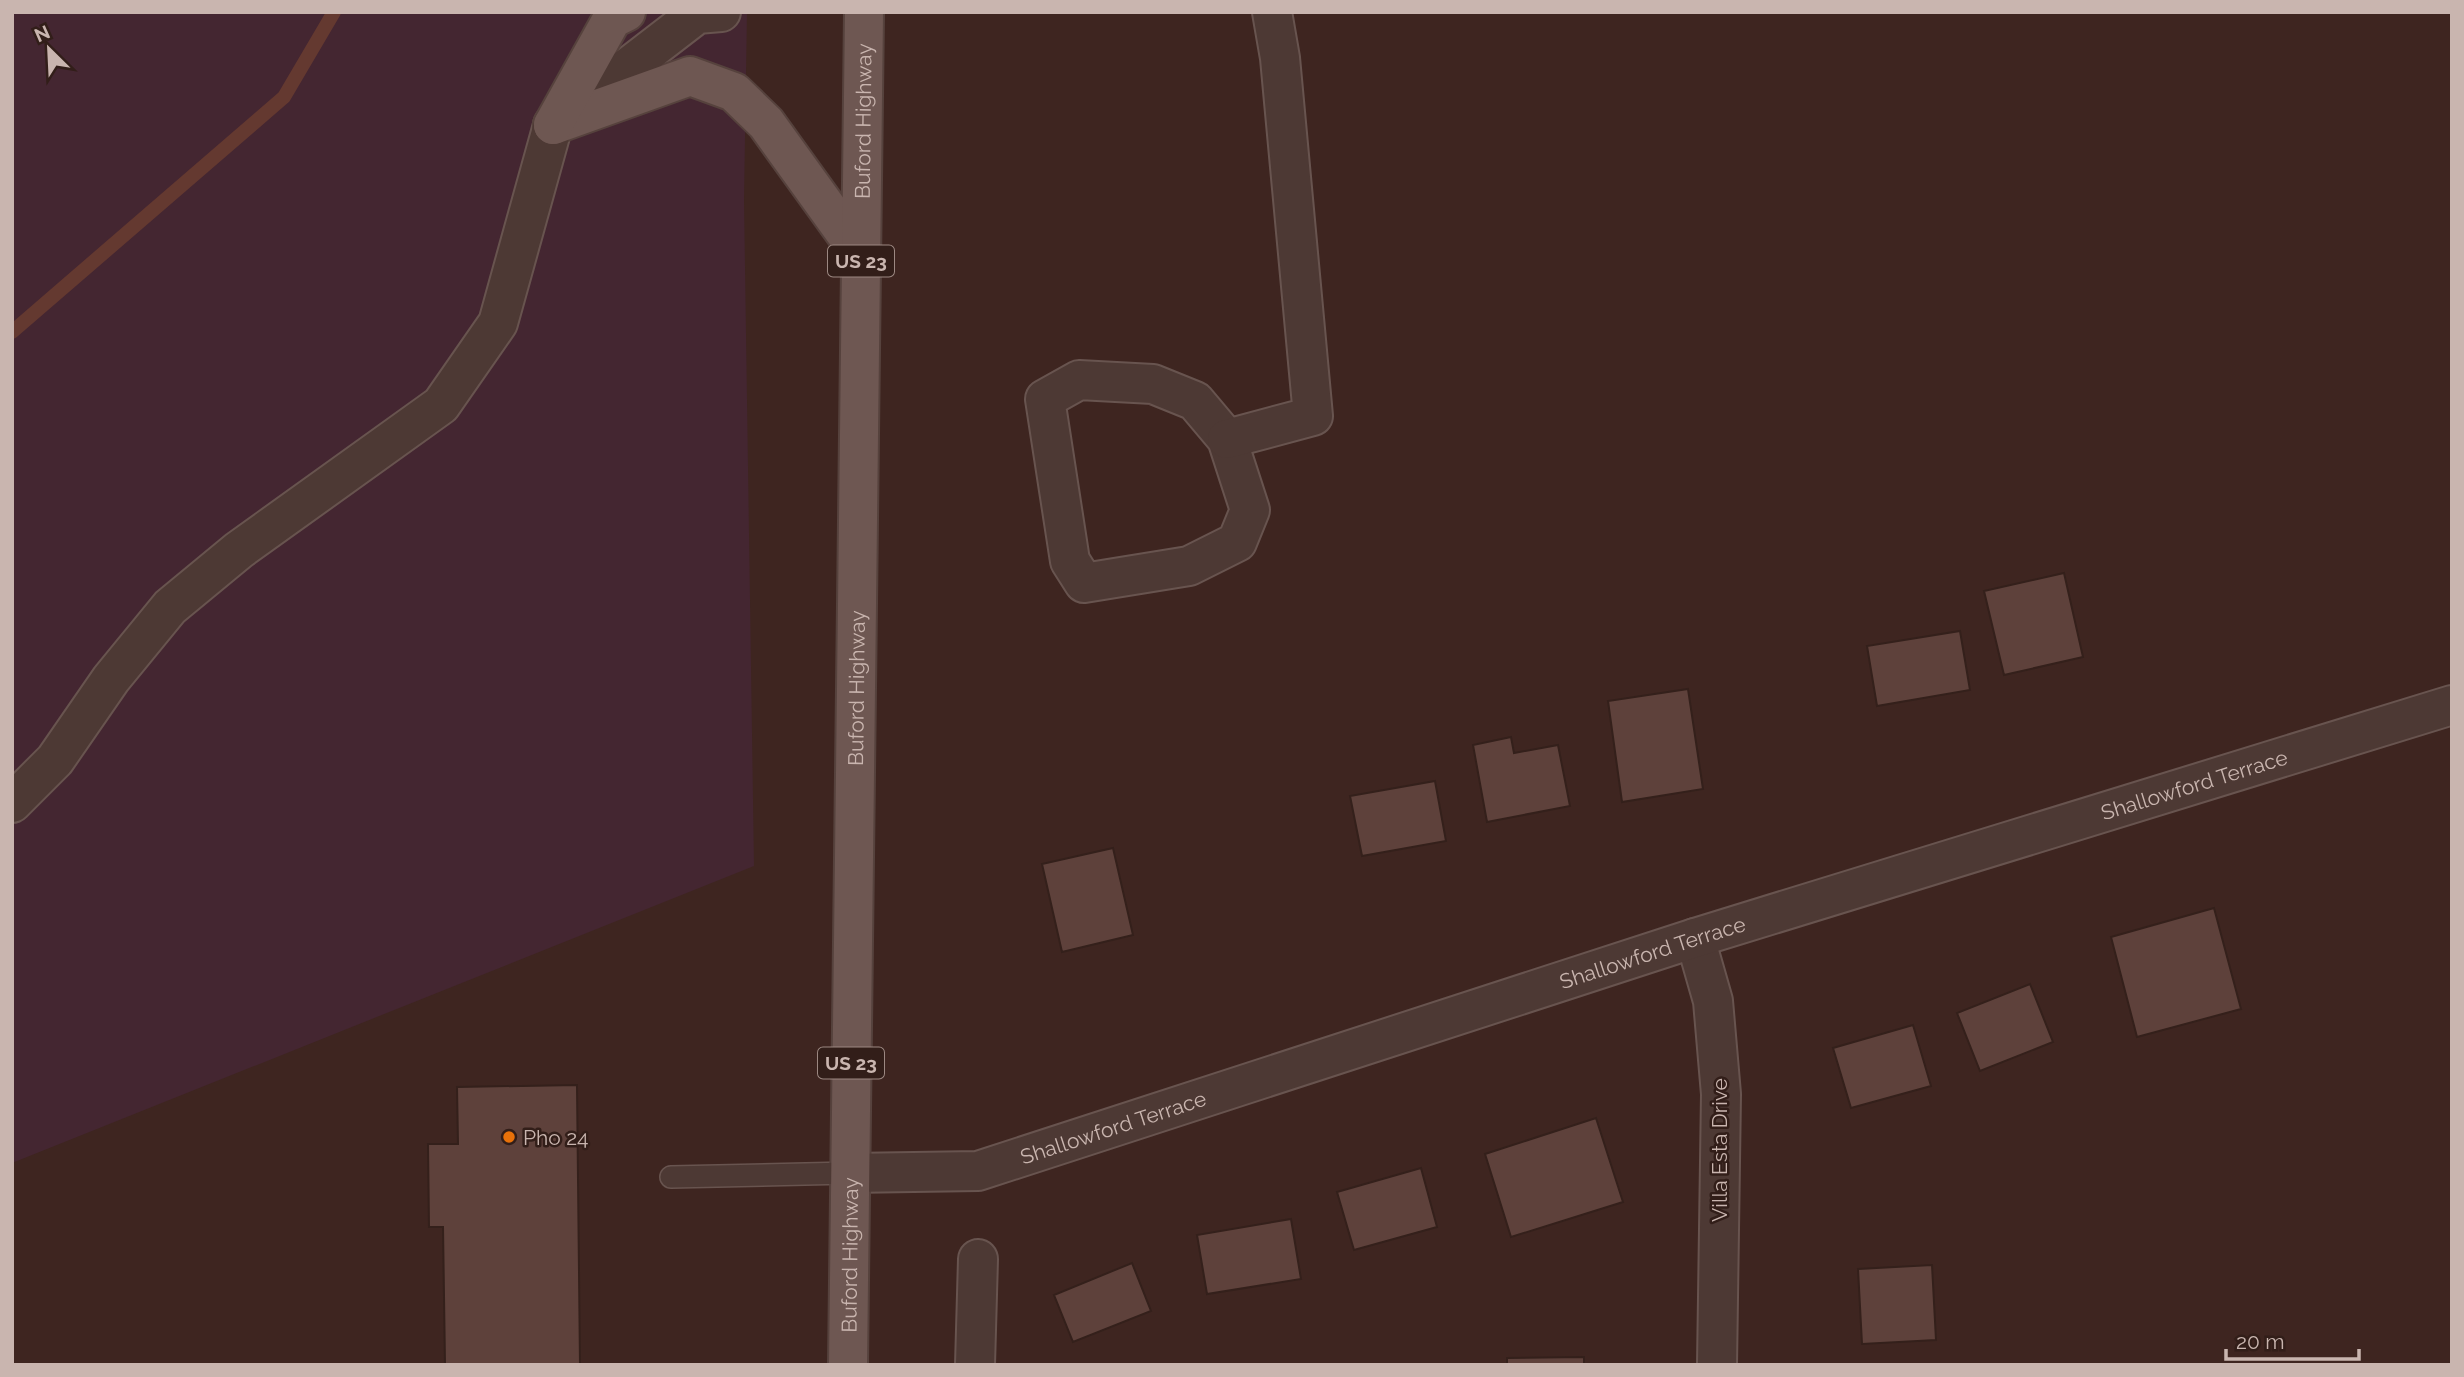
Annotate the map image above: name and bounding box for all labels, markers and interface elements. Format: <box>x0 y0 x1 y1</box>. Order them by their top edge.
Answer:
north arrow <box>14 14 84 84</box>
text: N <box>31 20 53 46</box>
street label: Buford Highway <box>849 43 876 199</box>
road number: US 23 <box>828 246 894 276</box>
street label: Buford Highway <box>843 610 869 766</box>
street label: Shallowford Terrace <box>2098 744 2290 825</box>
street label: Shallowford Terrace <box>1556 911 1748 994</box>
road number: US 23 <box>818 1048 884 1078</box>
street label: Villa Esta Drive <box>1707 1078 1732 1222</box>
street label: Shallowford Terrace <box>1017 1085 1209 1169</box>
place label: Pho 24 <box>523 1125 589 1150</box>
marker: Pho 24 <box>501 1129 517 1145</box>
street label: Buford Highway <box>836 1177 863 1333</box>
scale bar <box>2226 1318 2359 1362</box>
text: 20 m <box>2236 1329 2284 1354</box>

